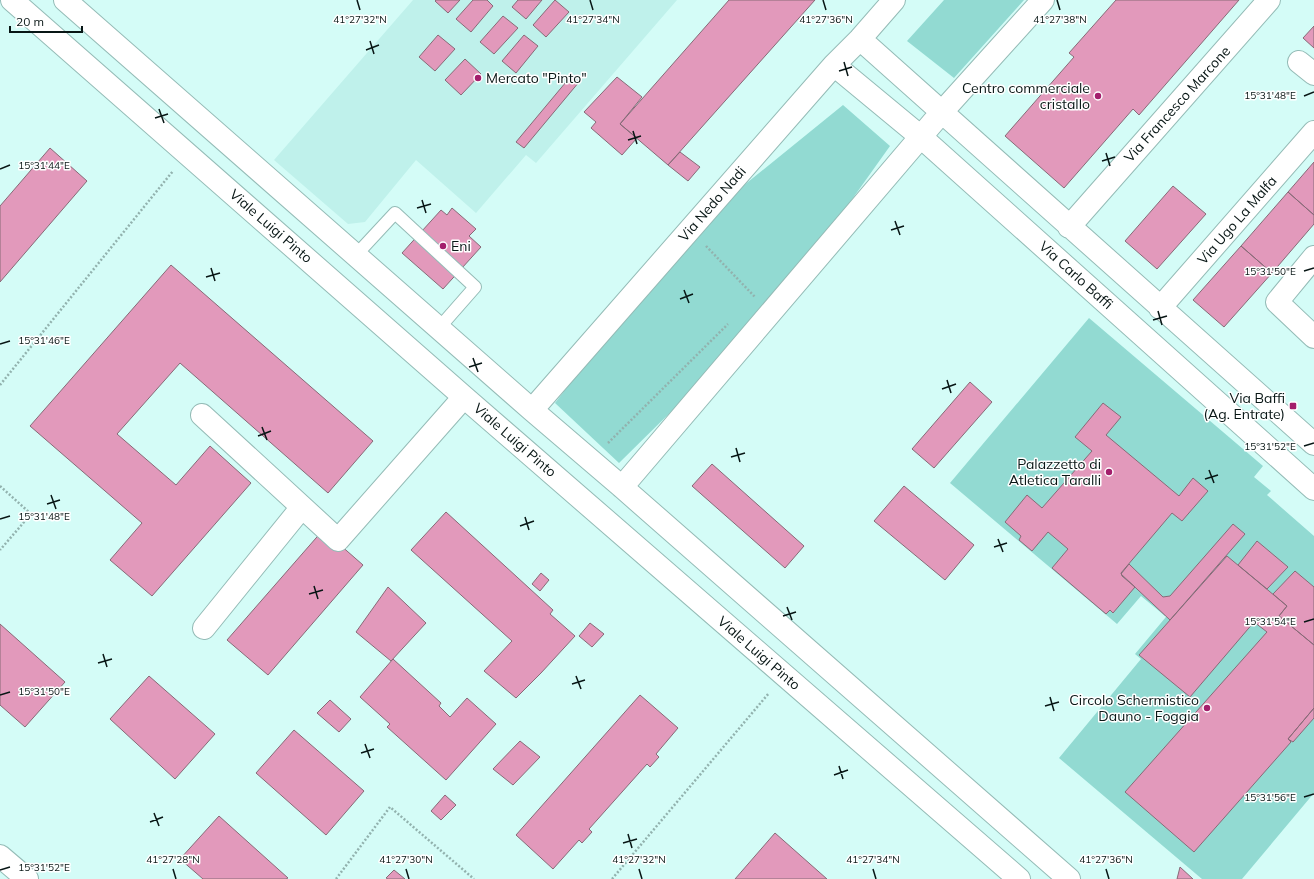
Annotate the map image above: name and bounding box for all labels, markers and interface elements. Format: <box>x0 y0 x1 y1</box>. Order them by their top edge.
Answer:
scale bar <box>10 8 82 34</box>
text: 41°27'32"N <box>333 13 387 26</box>
text: 41°27'34"N <box>566 13 620 26</box>
text: 41°27'36"N <box>799 13 853 26</box>
text: 41°27'38"N <box>1033 13 1087 26</box>
text: 20 m <box>16 14 44 29</box>
street label: Via Francesco Marcone <box>1120 42 1234 166</box>
place label: Mercato "Pinto" <box>486 69 587 87</box>
marker: Mercato "Pinto" <box>473 73 483 83</box>
place label: Centro commerciale cristallo <box>962 79 1090 113</box>
text: 15°31'48"E <box>1244 89 1296 102</box>
marker: Centro commerciale cristallo <box>1093 91 1103 101</box>
text: 15°31'44"E <box>18 159 70 172</box>
street label: Via Nedo Nadi <box>674 163 750 245</box>
street label: Via Ugo La Malfa <box>1193 172 1281 268</box>
street label: Viale Luigi Pinto <box>226 185 316 267</box>
place label: Eni <box>451 237 471 255</box>
street label: Via Carlo Baffi <box>1035 237 1117 313</box>
marker: Eni <box>438 241 448 251</box>
text: 15°31'50"E <box>1244 265 1296 278</box>
text: 15°31'46"E <box>18 334 70 347</box>
place label: Via Baffi (Ag. Entrate) <box>1204 389 1285 423</box>
street label: Viale Luigi Pinto <box>470 399 560 481</box>
marker: Via Baffi (Ag. Entrate) <box>1288 401 1298 411</box>
text: 15°31'52"E <box>1244 440 1296 453</box>
place label: Palazzetto di Atletica Taralli <box>1009 455 1101 489</box>
marker: Palazzetto di Atletica Taralli <box>1104 467 1114 477</box>
text: 15°31'48"E <box>18 510 70 523</box>
street label: Viale Luigi Pinto <box>714 612 804 694</box>
text: 15°31'54"E <box>1244 615 1296 628</box>
text: 15°31'50"E <box>18 685 70 698</box>
place label: Circolo Schermistico Dauno - Foggia <box>1069 691 1199 725</box>
marker: Circolo Schermistico Dauno - Foggia <box>1202 703 1212 713</box>
text: 15°31'56"E <box>1244 791 1296 804</box>
text: 41°27'28"N <box>146 853 200 866</box>
text: 41°27'30"N <box>379 853 433 866</box>
text: 41°27'32"N <box>612 853 666 866</box>
text: 41°27'34"N <box>846 853 900 866</box>
text: 41°27'36"N <box>1079 853 1133 866</box>
text: 15°31'52"E <box>18 861 70 874</box>

